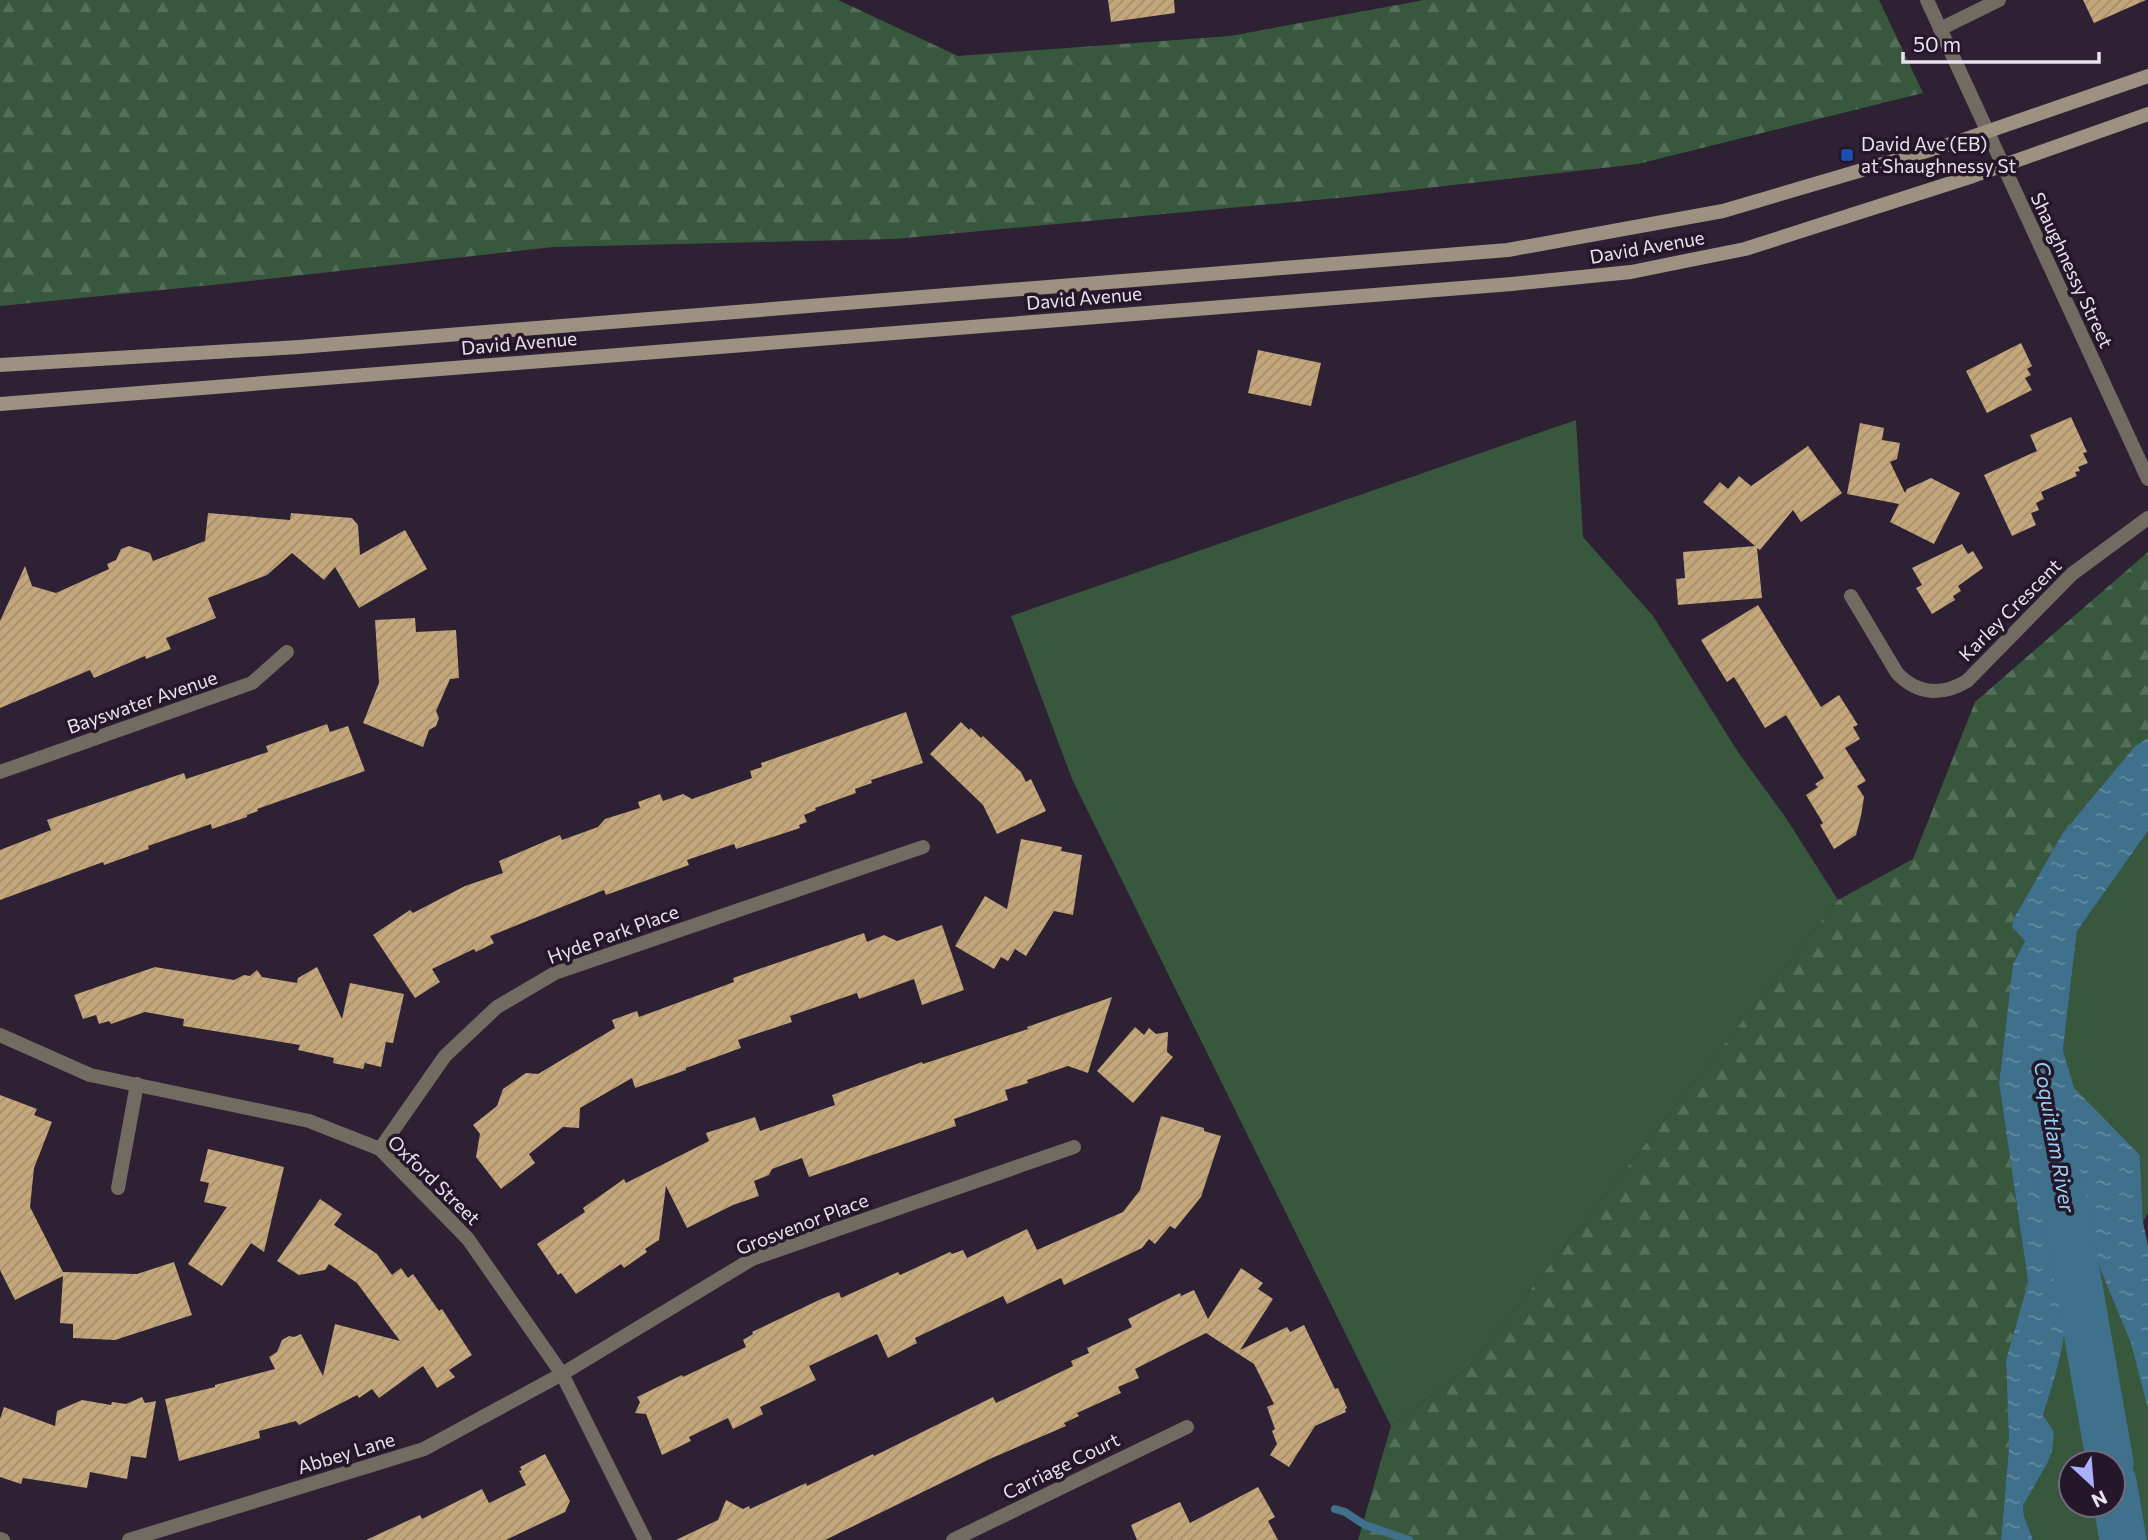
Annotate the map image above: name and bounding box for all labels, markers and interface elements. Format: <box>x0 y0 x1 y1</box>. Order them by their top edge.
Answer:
scale bar <box>1903 21 2099 65</box>
text: 50 m <box>1913 31 1961 56</box>
place label: David Ave (EB) at Shaughnessy St <box>1861 132 2017 177</box>
marker: David Ave (EB) at Shaughnessy St <box>1839 147 1855 163</box>
street label: Shaughnessy Street <box>2026 188 2119 351</box>
street label: David Avenue <box>1588 225 1706 268</box>
street label: David Avenue <box>1025 281 1143 314</box>
street label: David Avenue <box>460 326 578 359</box>
street label: Karley Crescent <box>1954 554 2066 666</box>
street label: Bayswater Avenue <box>64 665 220 738</box>
street label: Hyde Park Place <box>544 899 682 968</box>
water label: Coquitlam River <box>2030 1059 2081 1215</box>
street label: Oxford Street <box>383 1130 485 1230</box>
street label: Grosvenor Place <box>732 1188 871 1259</box>
street label: Abbey Lane <box>294 1427 397 1478</box>
street label: Carriage Court <box>999 1427 1123 1504</box>
north arrow <box>2057 1449 2127 1519</box>
text: N <box>2088 1486 2111 1513</box>

